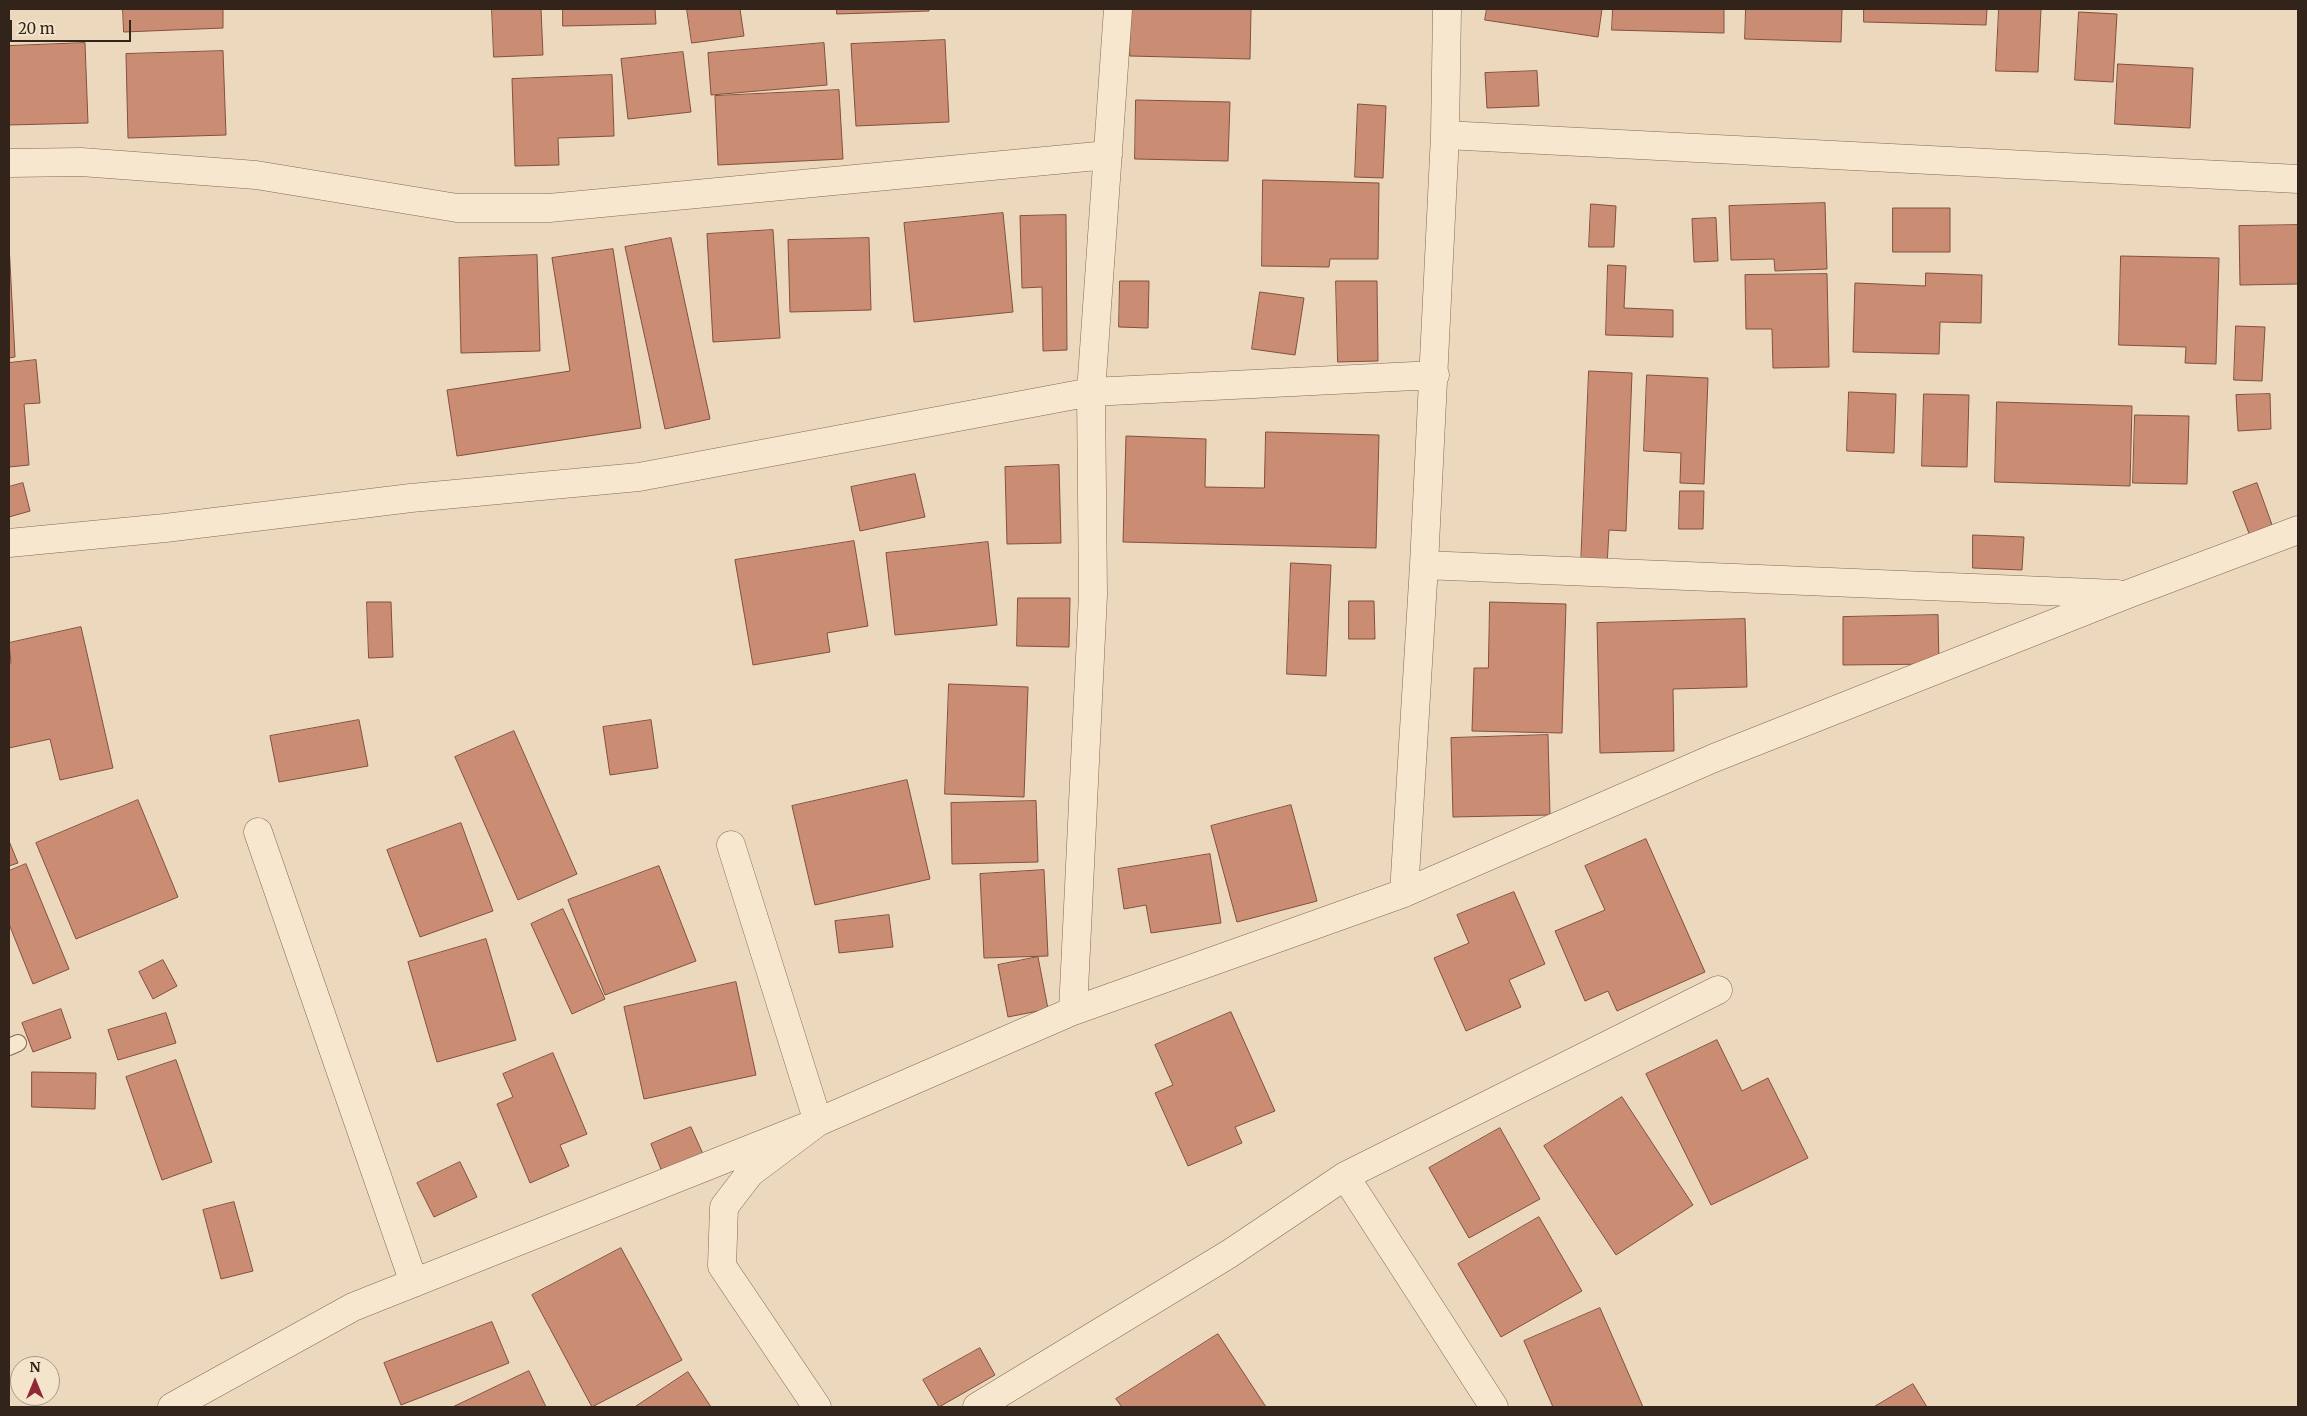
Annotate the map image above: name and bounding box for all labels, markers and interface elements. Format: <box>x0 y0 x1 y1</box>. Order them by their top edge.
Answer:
scale bar <box>12 10 134 42</box>
text: 20 m <box>18 19 55 38</box>
north arrow <box>10 1356 60 1406</box>
text: N <box>29 1358 41 1376</box>

